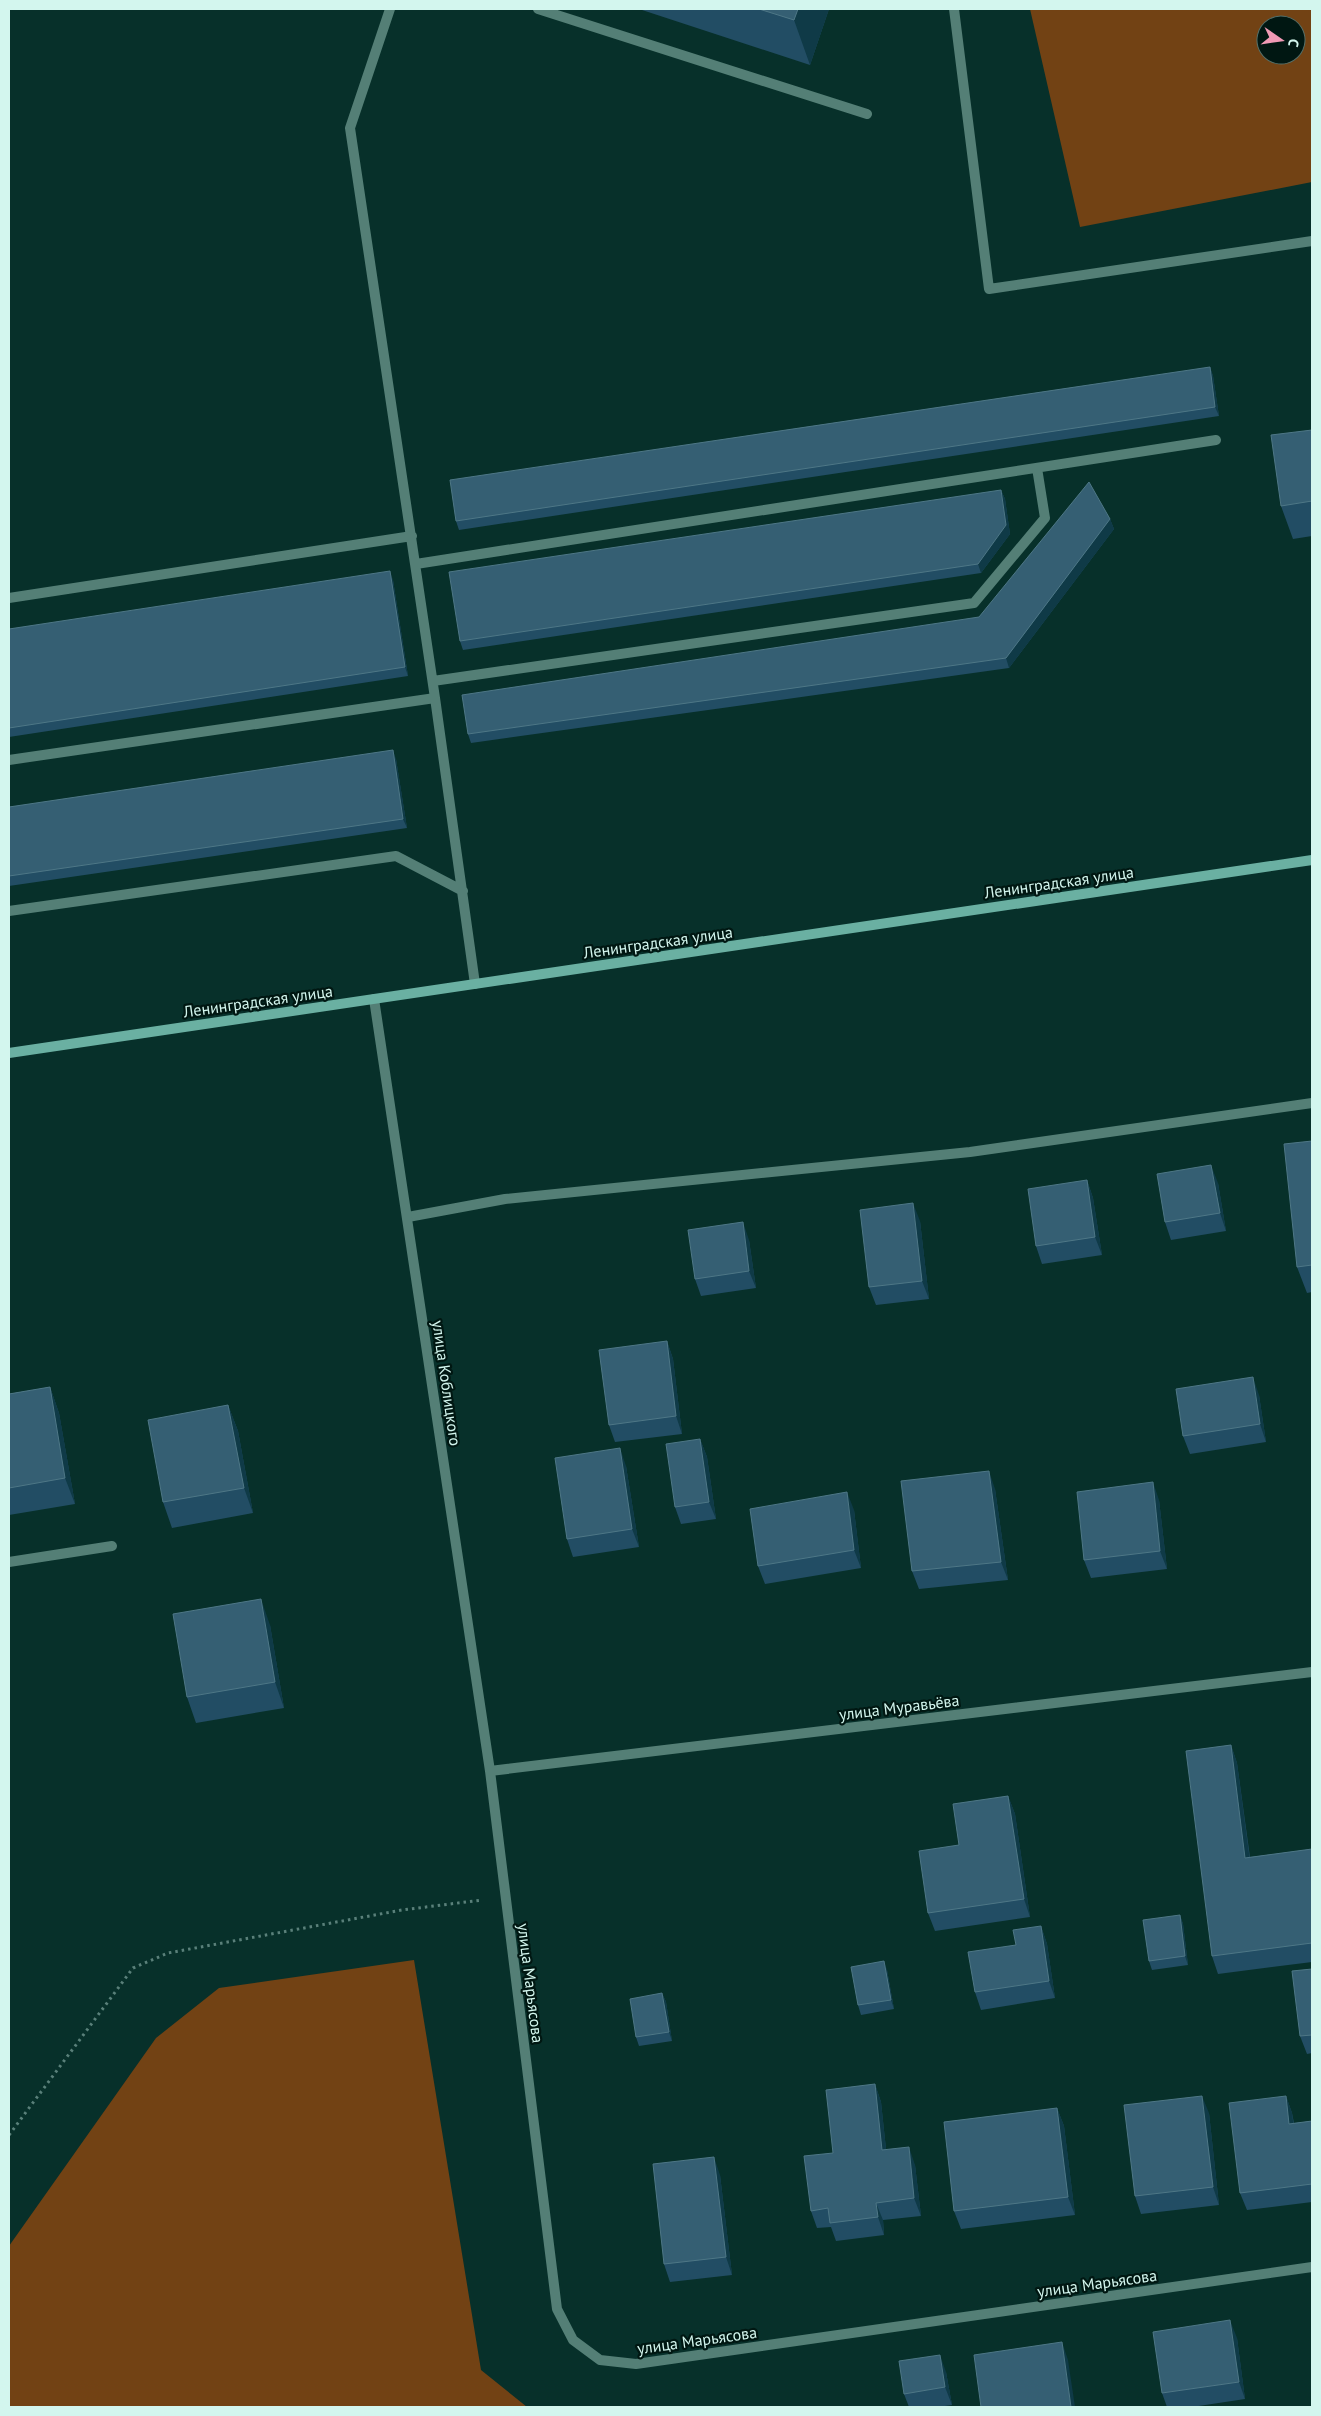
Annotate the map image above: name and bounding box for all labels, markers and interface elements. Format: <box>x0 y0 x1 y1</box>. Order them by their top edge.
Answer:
north arrow <box>1256 15 1306 65</box>
text: С <box>1284 37 1303 49</box>
street label: Ленинградская улица <box>982 862 1135 903</box>
street label: Ленинградская улица <box>581 922 734 963</box>
street label: Ленинградская улица <box>181 981 334 1022</box>
street label: улица Коблицкого <box>428 1319 466 1447</box>
street label: улица Муравьёва <box>838 1690 960 1724</box>
street label: улица Марьясова <box>514 1922 548 2044</box>
street label: улица Марьясова <box>1036 2265 1158 2301</box>
street label: улица Марьясова <box>636 2322 758 2358</box>

